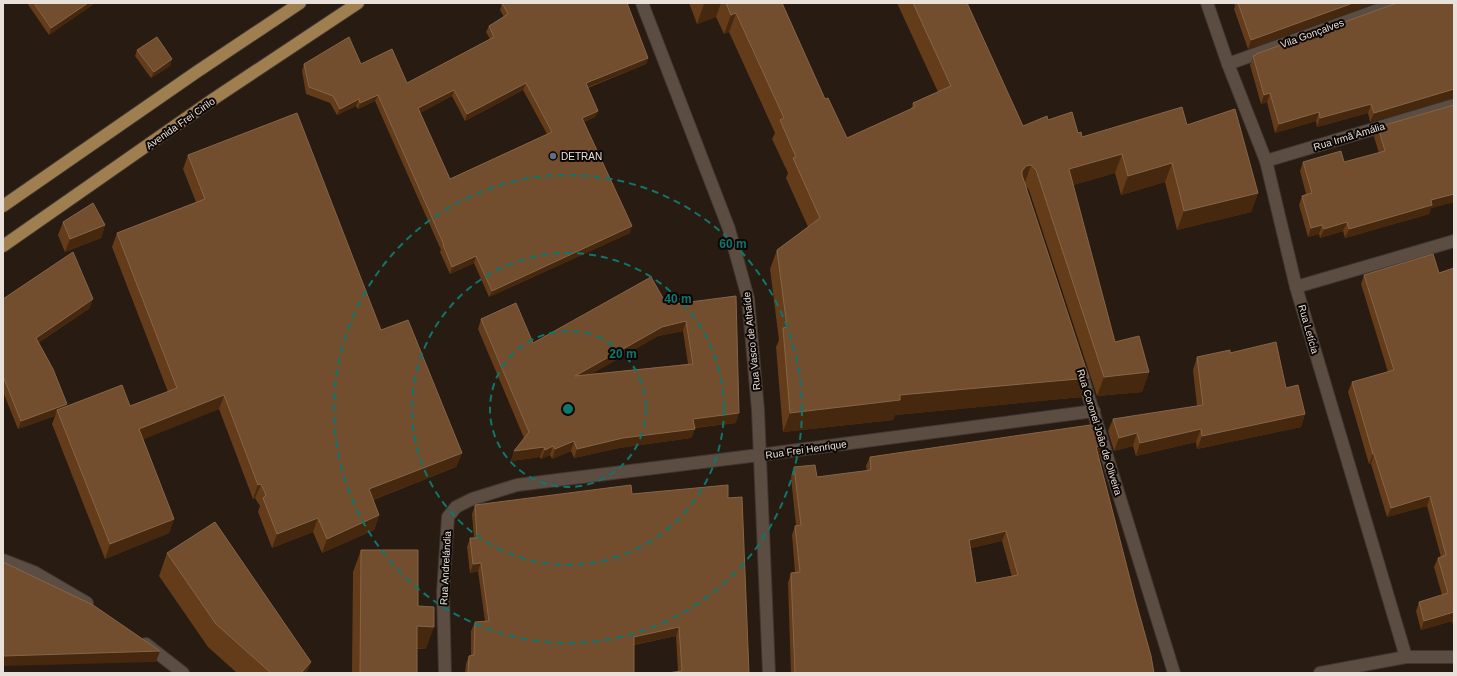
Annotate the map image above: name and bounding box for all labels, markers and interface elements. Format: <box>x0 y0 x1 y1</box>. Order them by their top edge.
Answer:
street label: Vila Gonçalves <box>1279 17 1345 50</box>
street label: Avenida Frei Cirilo <box>144 95 217 151</box>
street label: Rua Irmã Amália <box>1312 120 1387 153</box>
marker: DETRAN <box>548 151 558 161</box>
place label: DETRAN <box>561 151 602 162</box>
text: 60 m <box>719 237 747 251</box>
street label: Rua Vasco de Athaíde <box>741 291 762 391</box>
text: 40 m <box>664 292 692 306</box>
street label: Rua Letícia <box>1296 303 1321 355</box>
text: 20 m <box>609 347 637 361</box>
street label: Rua Coronel João de Oliveira <box>1075 368 1124 497</box>
centre of rings <box>561 402 575 416</box>
street label: Rua Frei Henrique <box>765 438 848 461</box>
street label: Rua Andrelándia <box>438 530 453 605</box>

